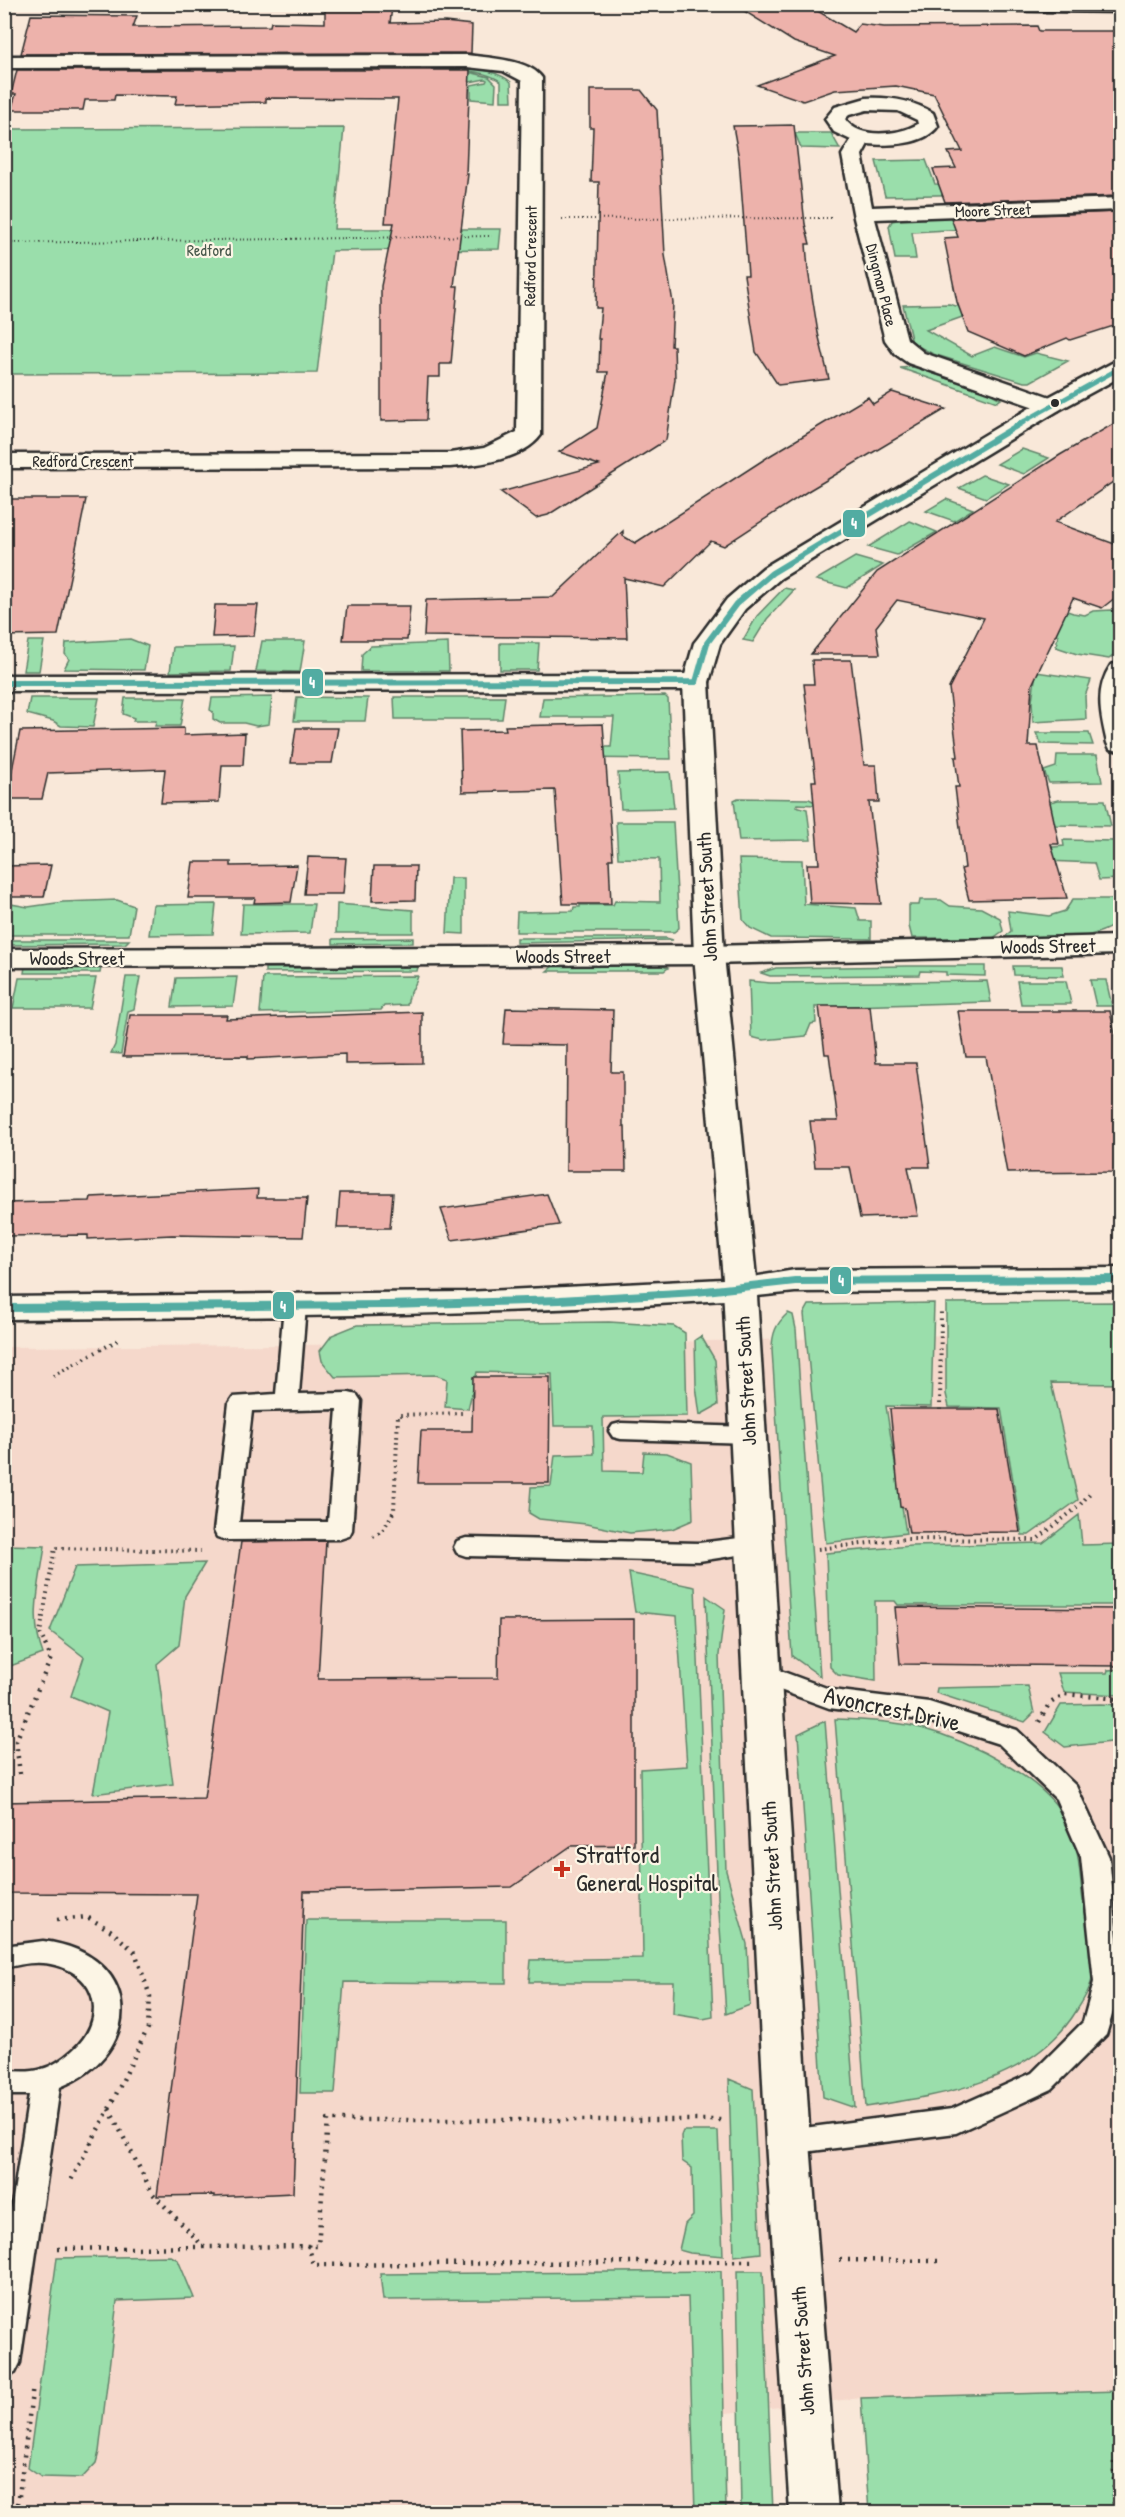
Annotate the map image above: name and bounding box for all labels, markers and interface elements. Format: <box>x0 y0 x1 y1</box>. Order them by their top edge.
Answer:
street label: Moore Street <box>955 198 1032 222</box>
street label: Redford Crescent <box>518 205 542 307</box>
park label: Redford <box>187 239 231 261</box>
street label: Dingman Place <box>861 241 903 329</box>
unlabelled marker <box>1049 397 1061 409</box>
street label: Redford Crescent <box>33 450 134 472</box>
line badge: 4 <box>842 509 866 538</box>
text: 4 <box>851 512 857 534</box>
line badge: 4 <box>301 668 324 697</box>
text: 4 <box>309 671 315 693</box>
street label: John Street South <box>690 832 723 962</box>
street label: Woods Street <box>1000 931 1097 960</box>
street label: Woods Street <box>515 942 612 969</box>
street label: Woods Street <box>29 944 126 971</box>
line badge: 4 <box>829 1266 852 1295</box>
text: 4 <box>838 1269 844 1291</box>
line badge: 4 <box>272 1291 295 1320</box>
text: 4 <box>280 1295 286 1317</box>
street label: John Street South <box>729 1316 762 1446</box>
street label: Avoncrest Drive <box>821 1678 964 1738</box>
street label: John Street South <box>755 1801 788 1931</box>
place label: Stratford General Hospital <box>576 1838 718 1898</box>
marker: Stratford General Hospital <box>553 1860 571 1878</box>
street label: John Street South <box>785 2286 820 2416</box>

